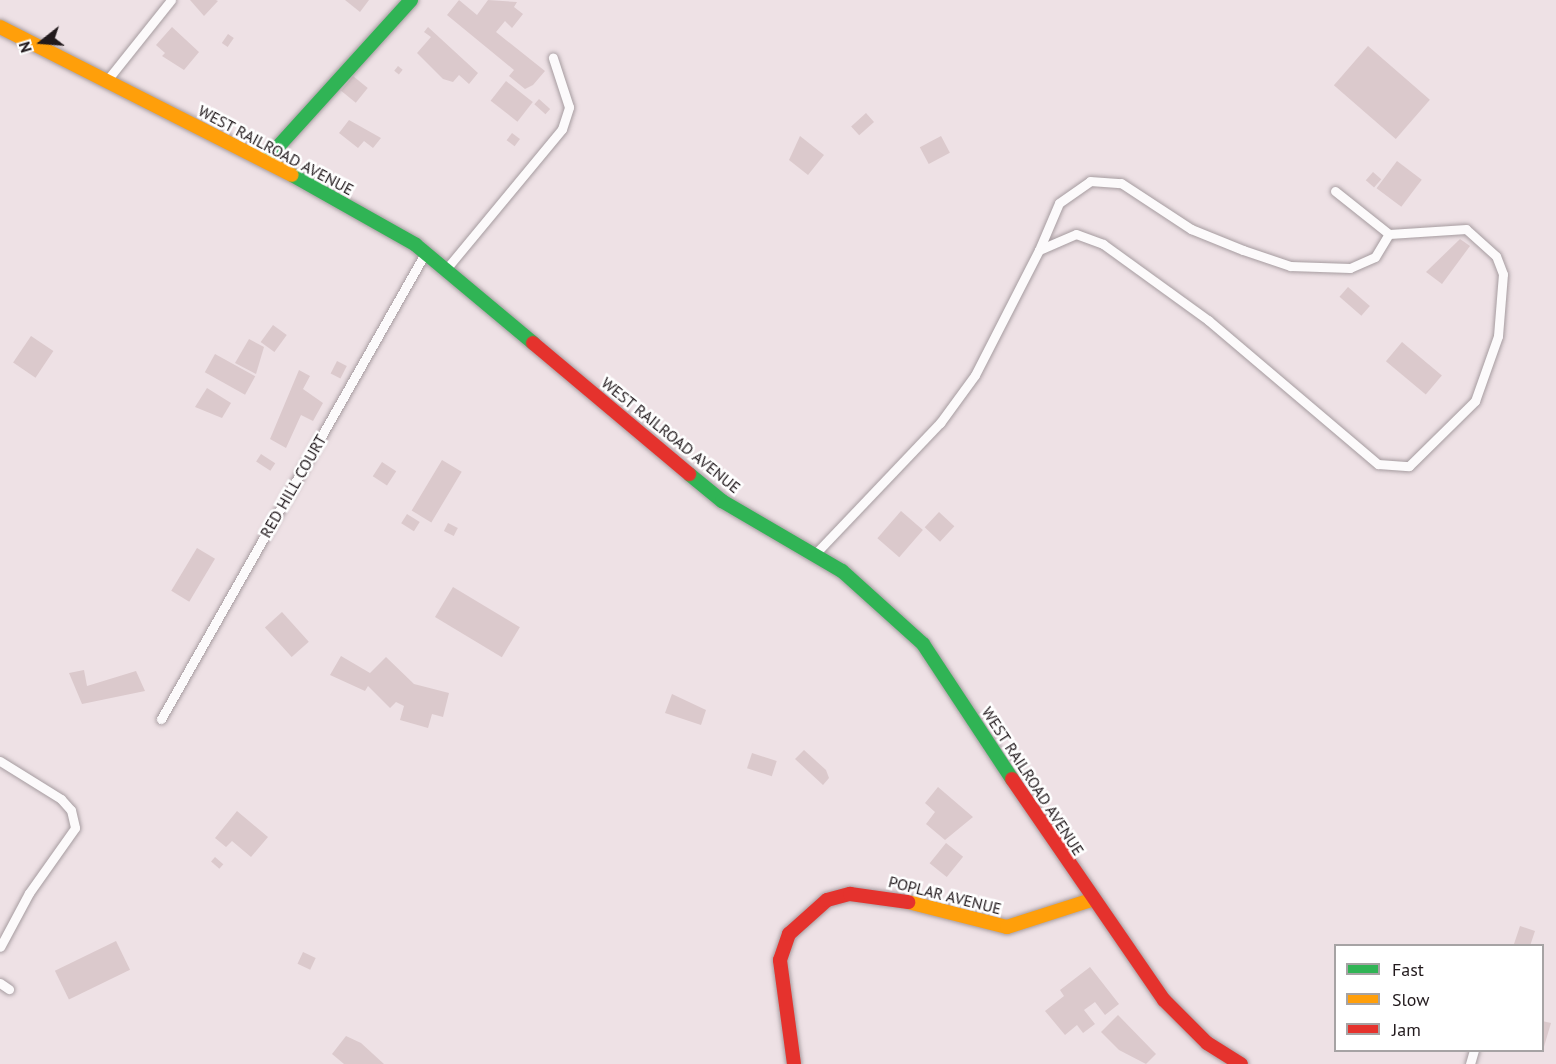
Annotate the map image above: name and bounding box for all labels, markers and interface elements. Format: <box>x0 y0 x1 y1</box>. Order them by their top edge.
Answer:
north arrow <box>12 12 72 72</box>
text: N <box>14 39 36 55</box>
street label: WEST RAILROAD AVENUE <box>195 101 357 199</box>
street label: WEST RAILROAD AVENUE <box>597 373 745 497</box>
street label: RED HILL COURT <box>256 431 330 541</box>
street label: WEST RAILROAD AVENUE <box>977 703 1089 859</box>
street label: POPLAR AVENUE <box>886 872 1004 918</box>
legend <box>1334 944 1544 1052</box>
text: Fast <box>1392 958 1424 981</box>
text: Slow <box>1392 988 1430 1011</box>
text: Jam <box>1392 1018 1421 1041</box>

